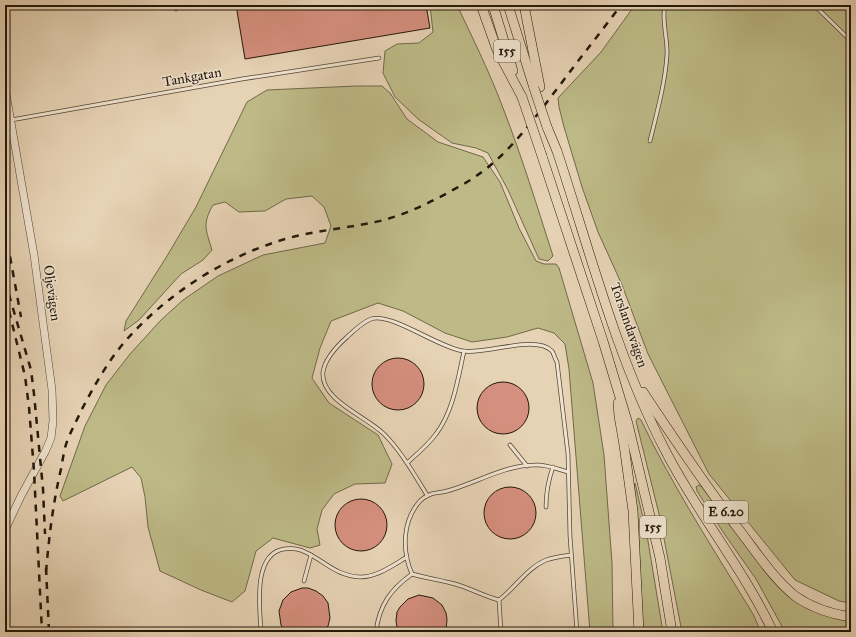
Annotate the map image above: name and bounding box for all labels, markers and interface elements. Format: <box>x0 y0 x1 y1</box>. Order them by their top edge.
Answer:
road number: 155 <box>494 40 520 62</box>
street label: Tankgatan <box>161 63 223 91</box>
street label: Oljevägen <box>40 264 64 322</box>
street label: Torslandavägen <box>607 280 652 370</box>
road number: E 6.20 <box>704 501 748 523</box>
road number: 155 <box>640 516 666 538</box>

